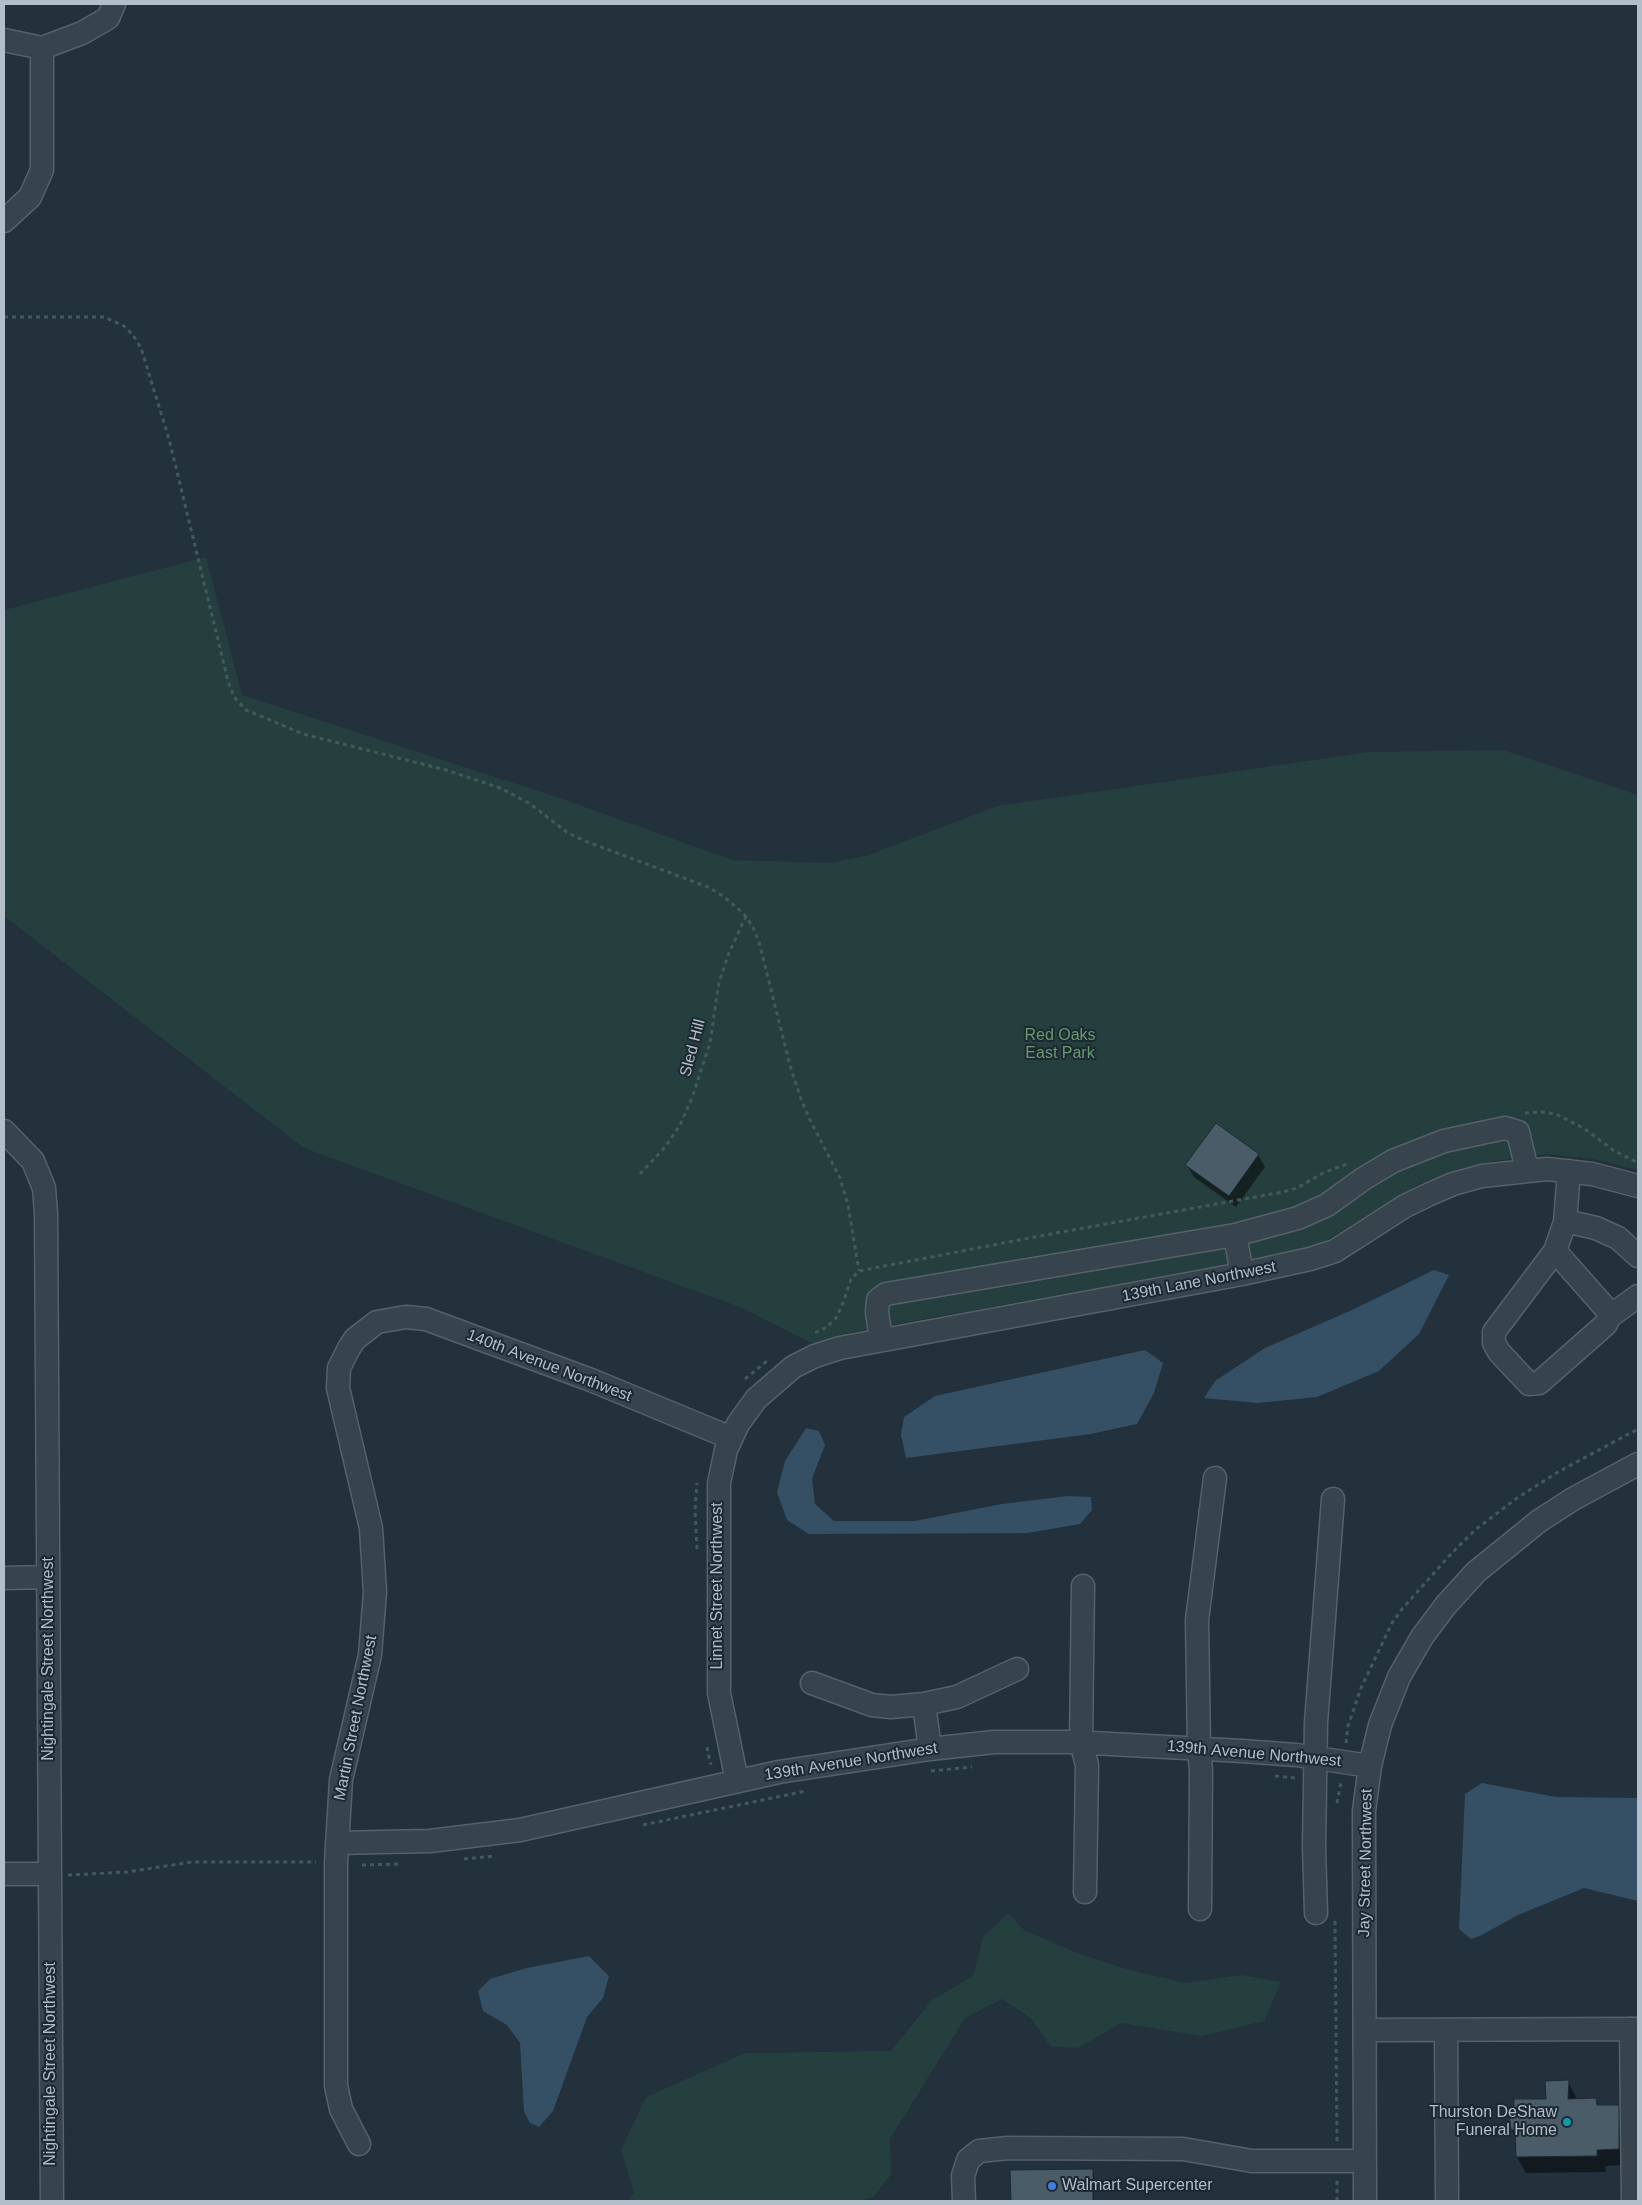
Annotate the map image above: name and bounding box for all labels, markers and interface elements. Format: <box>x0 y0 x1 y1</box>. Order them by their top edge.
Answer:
street label: Sled Hill <box>676 1017 710 1079</box>
park label: Red Oaks East Park <box>1024 1026 1096 1064</box>
street label: 139th Lane Northwest <box>1120 1258 1278 1306</box>
street label: 140th Avenue Northwest <box>464 1326 634 1406</box>
street label: Linnet Street Northwest <box>708 1502 728 1670</box>
street label: Nightingale Street Northwest <box>39 1557 59 1761</box>
street label: Martin Street Northwest <box>331 1634 381 1802</box>
street label: 139th Avenue Northwest <box>1166 1737 1342 1771</box>
street label: 139th Avenue Northwest <box>763 1739 939 1785</box>
street label: Jay Street Northwest <box>1355 1789 1377 1937</box>
street label: Nightingale Street Northwest <box>41 1962 61 2166</box>
place label: Thurston DeShaw Funeral Home <box>1429 2103 1557 2141</box>
marker: Thurston DeShaw Funeral Home <box>1561 2116 1573 2128</box>
place label: Walmart Supercenter <box>1062 2176 1213 2196</box>
marker: Walmart Supercenter <box>1046 2180 1058 2192</box>

